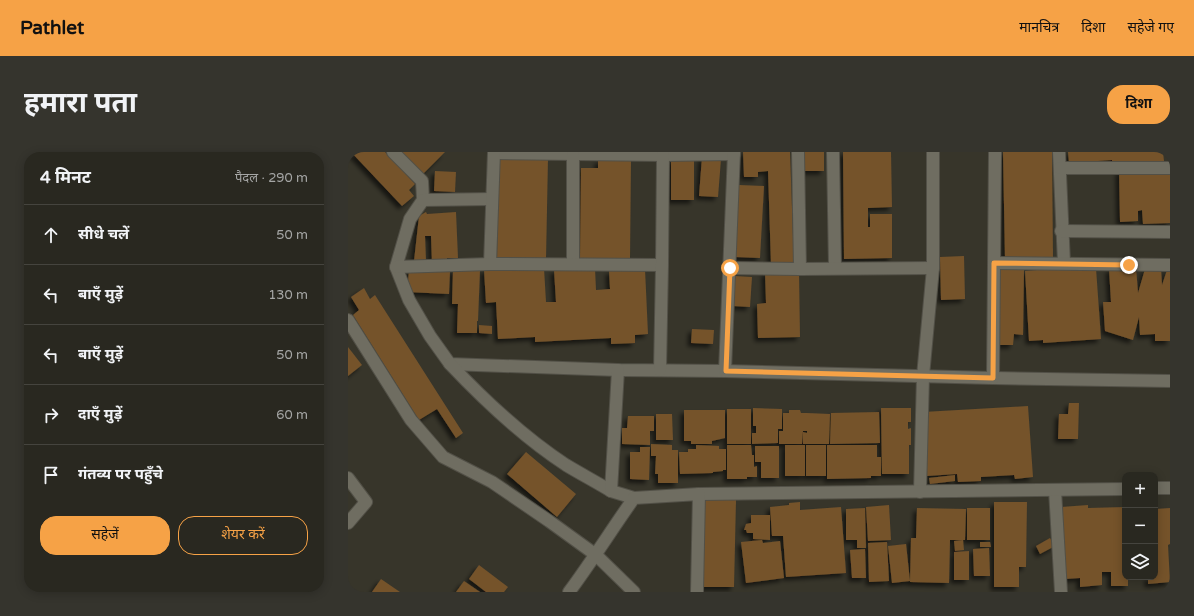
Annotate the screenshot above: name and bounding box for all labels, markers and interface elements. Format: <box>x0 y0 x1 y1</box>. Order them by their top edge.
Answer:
text: Pathlet <box>20 17 84 39</box>
text: मानचित्र <box>1019 19 1059 36</box>
text: दिशा <box>1081 19 1105 36</box>
text: सहेजे गए <box>1127 19 1174 36</box>
button: दिशा <box>1107 85 1170 124</box>
text: हमारा पता <box>24 86 137 120</box>
text: 4 मिनट <box>40 167 91 188</box>
text: पैदल · 290 m <box>235 170 308 186</box>
icon: ahead <box>40 224 62 246</box>
text: सीधे चलें <box>78 225 129 243</box>
text: 50 m <box>276 227 308 243</box>
route end <box>1120 256 1138 274</box>
route start <box>721 259 739 277</box>
icon: left <box>40 284 62 306</box>
text: बाएँ मुड़ें <box>78 285 123 303</box>
text: 130 m <box>268 287 308 303</box>
icon: left <box>40 344 62 366</box>
text: बाएँ मुड़ें <box>78 345 123 363</box>
text: 50 m <box>276 347 308 363</box>
icon: right <box>40 404 62 426</box>
text: दाएँ मुड़ें <box>78 405 122 423</box>
text: 60 m <box>276 407 308 423</box>
icon: arrive <box>40 464 62 486</box>
text: गंतव्य पर पहुँचे <box>78 465 163 483</box>
map controls <box>1122 472 1158 580</box>
button: + <box>1122 472 1158 508</box>
button: − <box>1122 508 1158 544</box>
button: सहेजें <box>40 516 170 555</box>
button: शेयर करें <box>178 516 308 555</box>
button: layers <box>1122 544 1158 580</box>

